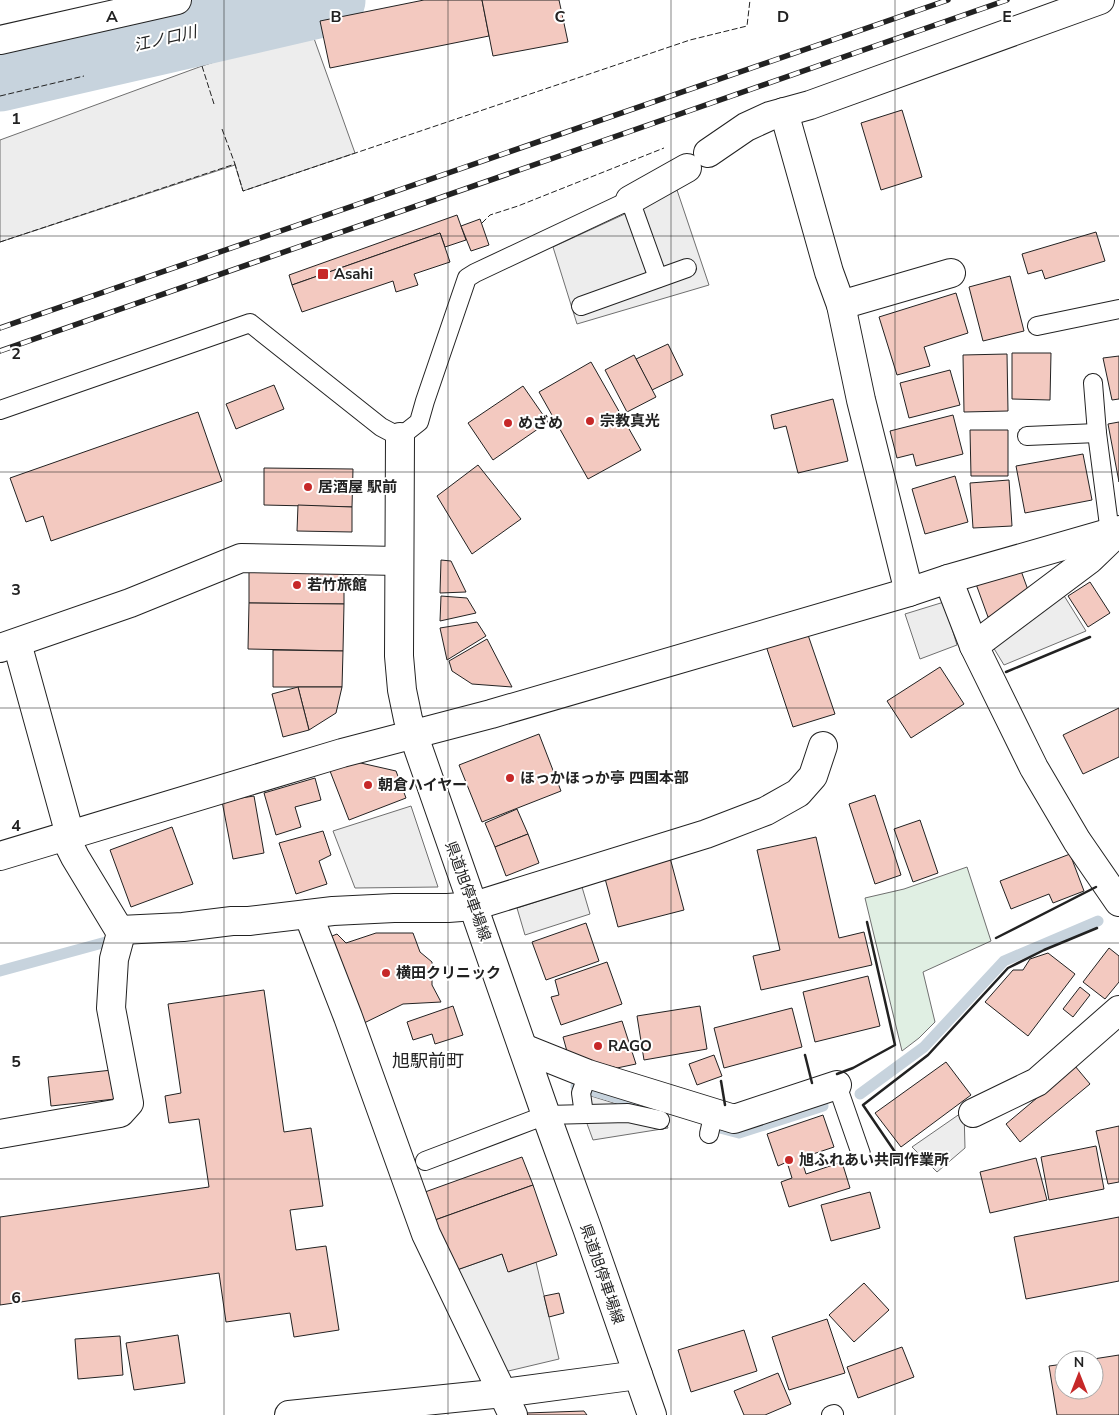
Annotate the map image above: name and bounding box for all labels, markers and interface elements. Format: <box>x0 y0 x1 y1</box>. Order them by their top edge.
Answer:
text: A <box>106 6 118 28</box>
text: B <box>330 6 342 28</box>
text: C <box>555 6 566 28</box>
text: D <box>777 6 789 28</box>
text: E <box>1002 6 1012 28</box>
water label: 江ノ口川 <box>132 21 201 57</box>
text: 1 <box>11 108 21 130</box>
place label: Asahi <box>334 264 373 284</box>
marker: Asahi <box>316 267 330 281</box>
text: 2 <box>11 343 21 365</box>
place label: 宗教真光 <box>600 411 660 431</box>
place label: めざめ <box>518 413 563 433</box>
marker: 宗教真光 <box>584 415 596 427</box>
marker: めざめ <box>502 417 514 429</box>
place label: 居酒屋 駅前 <box>318 477 397 497</box>
marker: 居酒屋 駅前 <box>302 481 314 493</box>
place label: 若竹旅館 <box>307 575 367 595</box>
text: 3 <box>11 579 21 601</box>
marker: 若竹旅館 <box>291 579 303 591</box>
place label: ほっかほっか亭 四国本部 <box>520 768 689 788</box>
marker: ほっかほっか亭 四国本部 <box>504 772 516 784</box>
place label: 朝倉ハイヤー <box>378 775 467 795</box>
marker: 朝倉ハイヤー <box>362 779 374 791</box>
text: 4 <box>11 815 21 837</box>
street label: 県道旭停車場線 <box>441 838 495 944</box>
place label: 横田クリニック <box>396 963 501 983</box>
marker: 横田クリニック <box>380 967 392 979</box>
place label: RAGO <box>608 1036 652 1056</box>
marker: RAGO <box>592 1040 604 1052</box>
district label: 旭駅前町 <box>392 1049 464 1073</box>
text: 5 <box>11 1051 21 1073</box>
place label: 旭ふれあい共同作業所 <box>799 1150 949 1170</box>
marker: 旭ふれあい共同作業所 <box>783 1154 795 1166</box>
street label: 県道旭停車場線 <box>575 1221 629 1327</box>
text: 6 <box>11 1287 21 1309</box>
north arrow <box>1054 1350 1104 1400</box>
text: N <box>1074 1353 1084 1372</box>

